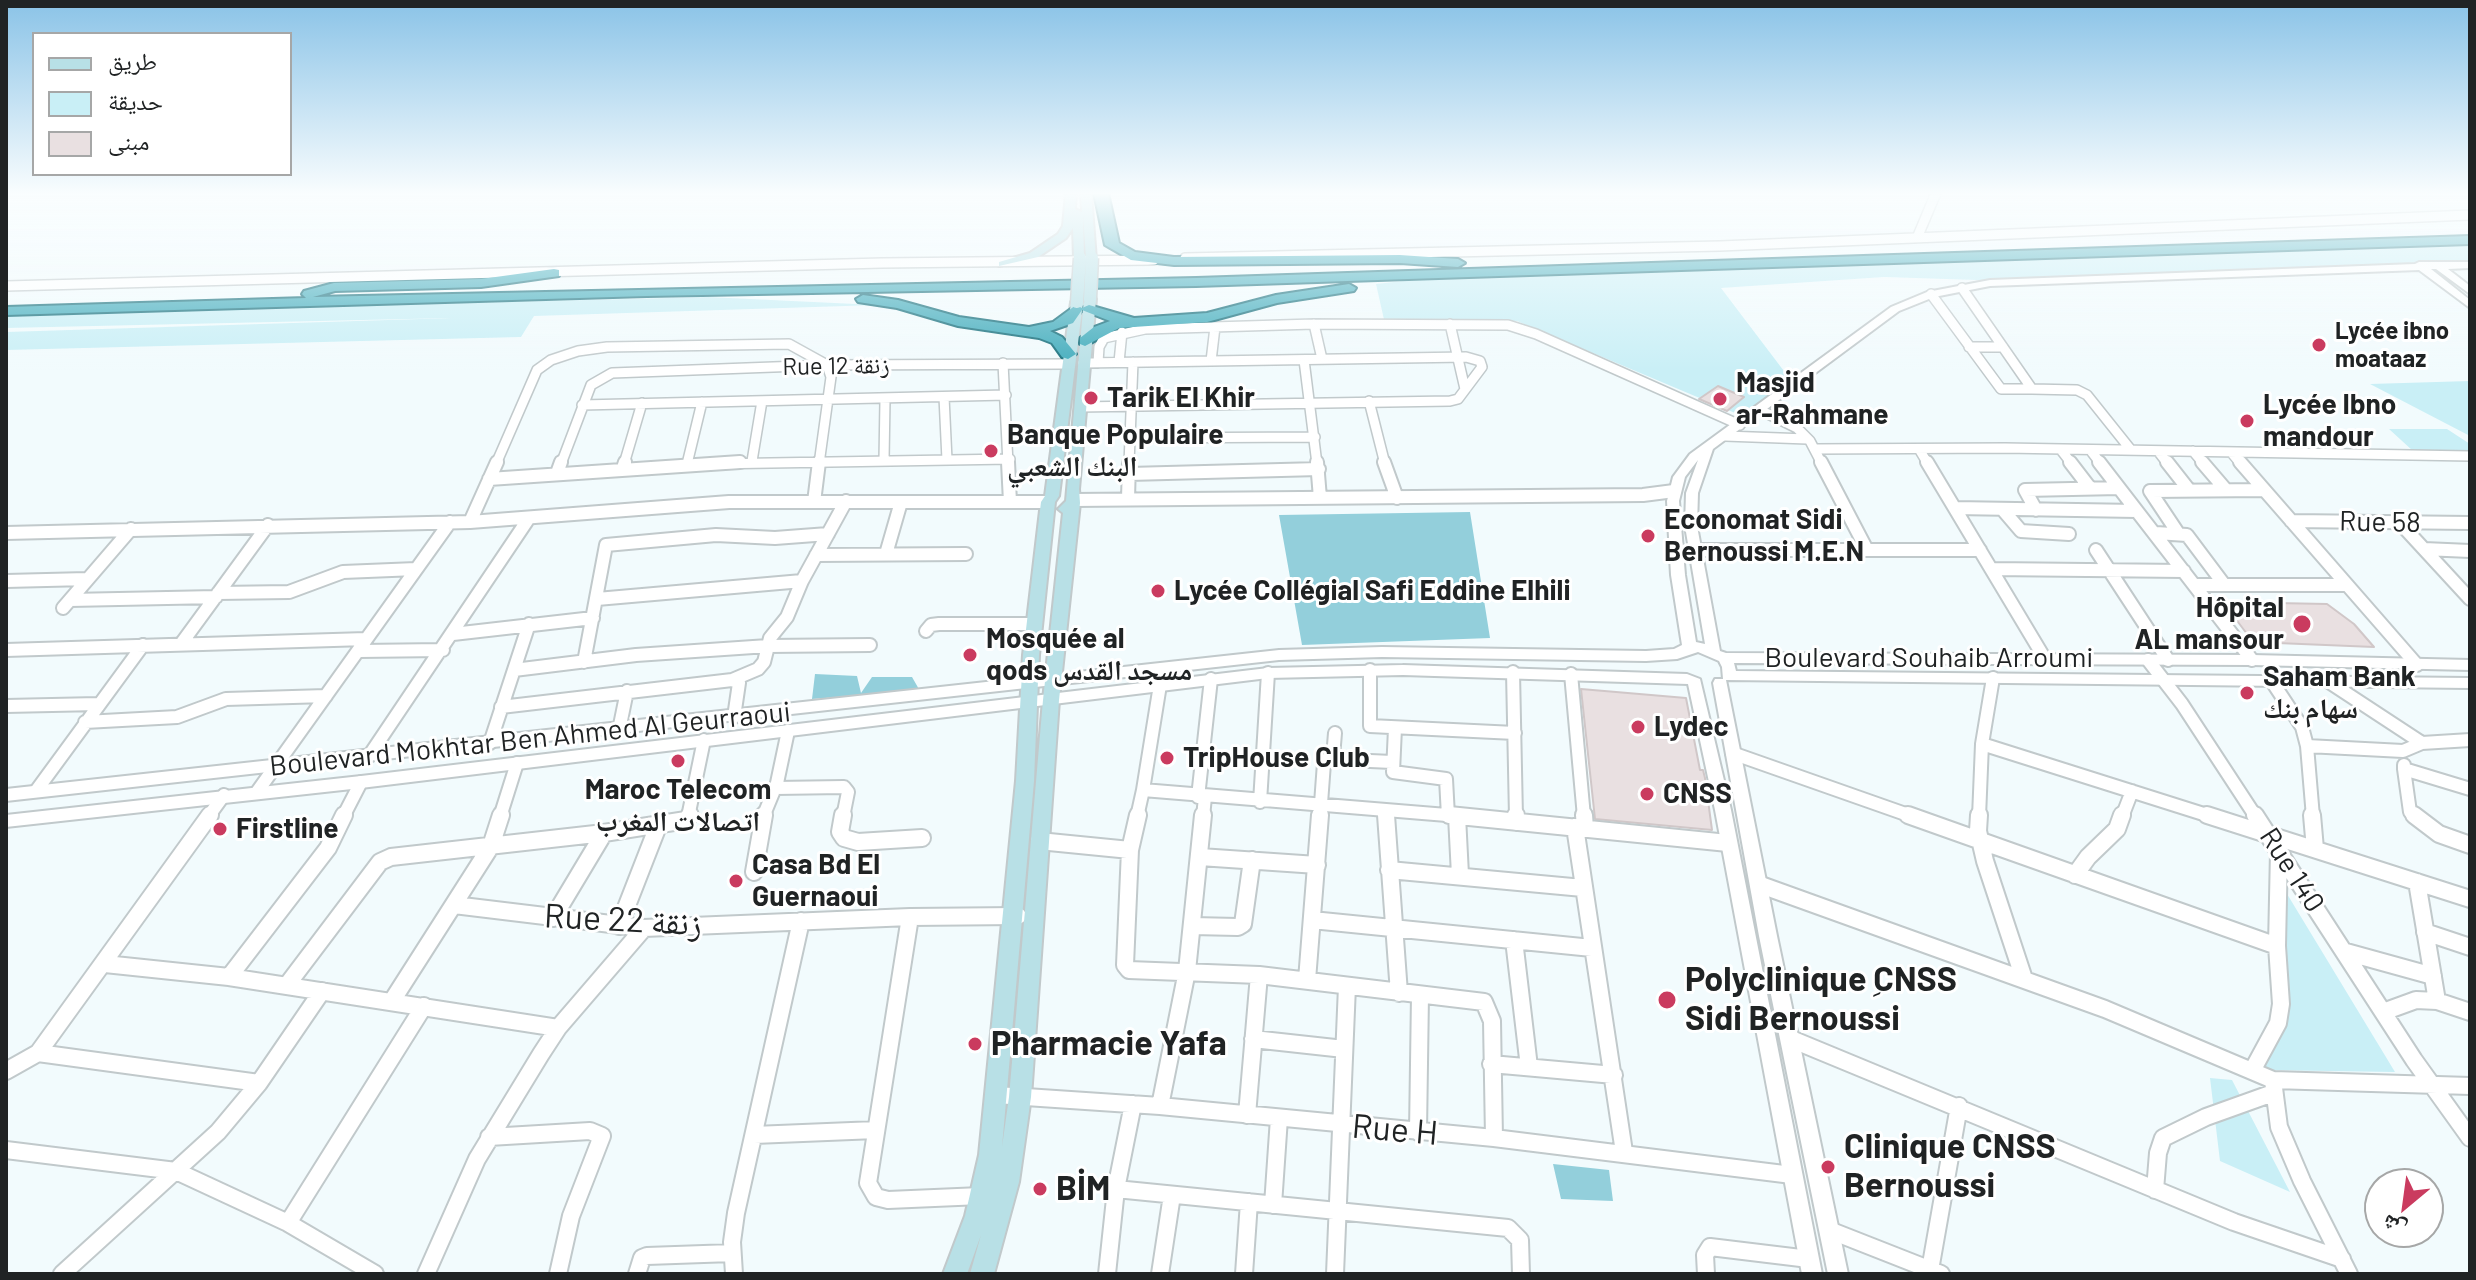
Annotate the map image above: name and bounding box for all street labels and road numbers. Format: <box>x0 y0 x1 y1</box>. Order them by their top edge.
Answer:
street label: Rue 12 زنقة <box>782 351 890 381</box>
street label: Rue 58 <box>2339 504 2421 540</box>
street label: Boulevard Souhaib Arroumi <box>1765 641 2093 675</box>
street label: Boulevard Mokhtar Ben Ahmed Al Geurraoui <box>268 695 792 783</box>
street label: Rue 140 <box>2252 822 2332 918</box>
street label: Rue 22 زنقة <box>543 895 703 945</box>
street label: Rue H <box>1350 1106 1440 1154</box>

